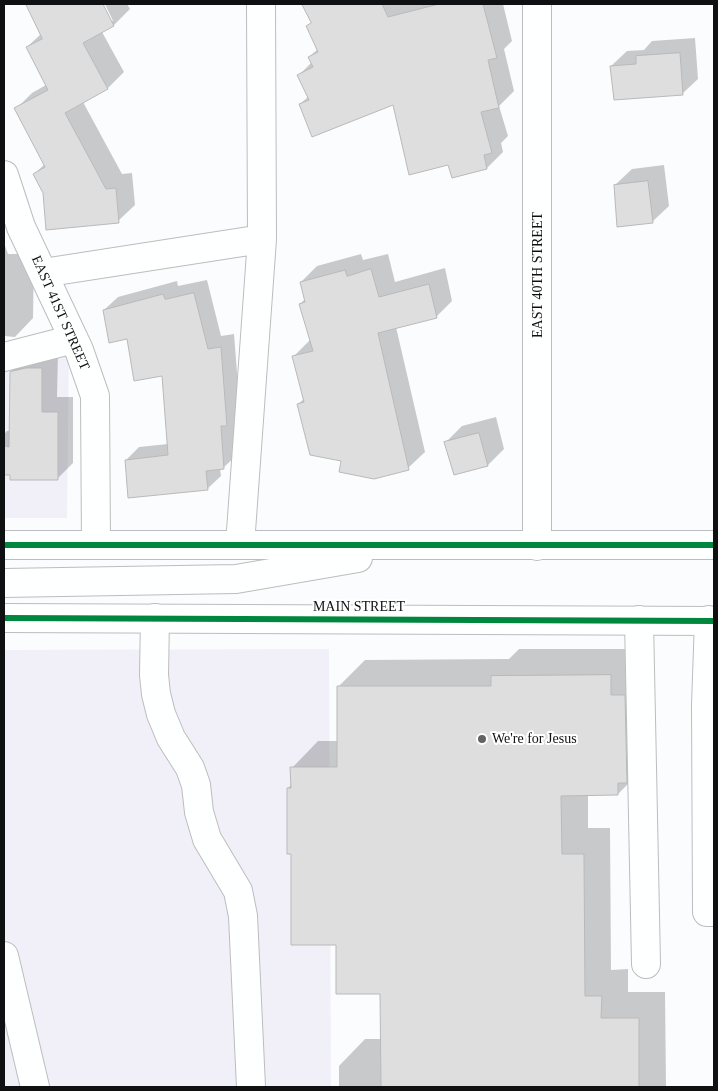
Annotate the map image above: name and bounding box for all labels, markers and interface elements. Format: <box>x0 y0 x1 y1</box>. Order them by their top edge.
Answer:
street label: EAST 40TH STREET <box>530 212 546 338</box>
street label: EAST 41ST STREET <box>27 253 93 373</box>
street label: MAIN STREET <box>313 599 405 615</box>
place label: We're for Jesus <box>492 731 577 747</box>
marker: We're for Jesus <box>476 733 488 745</box>

